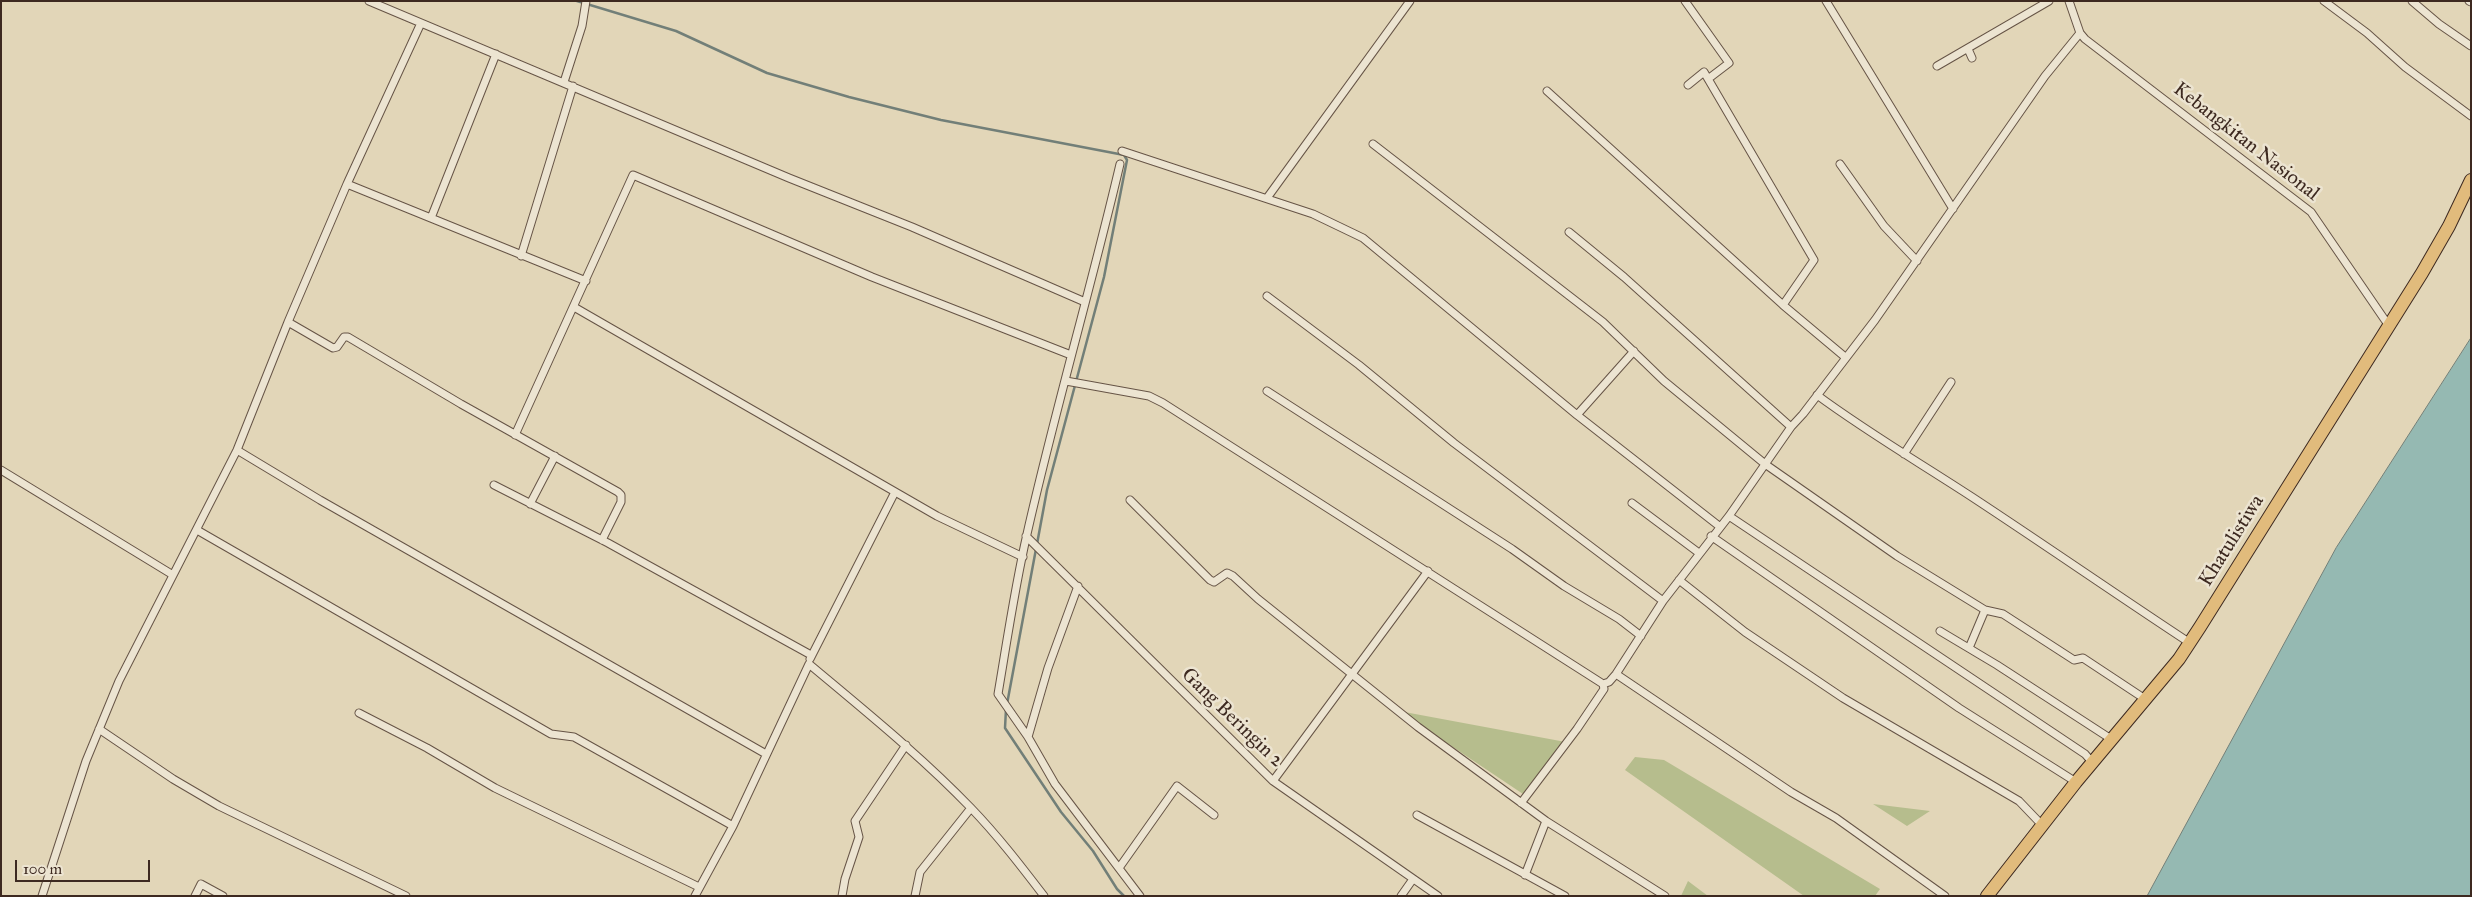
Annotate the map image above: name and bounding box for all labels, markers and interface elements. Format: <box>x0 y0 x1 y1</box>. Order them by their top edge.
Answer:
street label: Kebangkitan Nasional <box>2168 78 2324 206</box>
street label: Khatulistiwa <box>2194 491 2270 591</box>
street label: Gang Beringin 2 <box>1176 663 1288 773</box>
scale bar <box>18 850 152 882</box>
text: 100 m <box>23 860 62 878</box>

